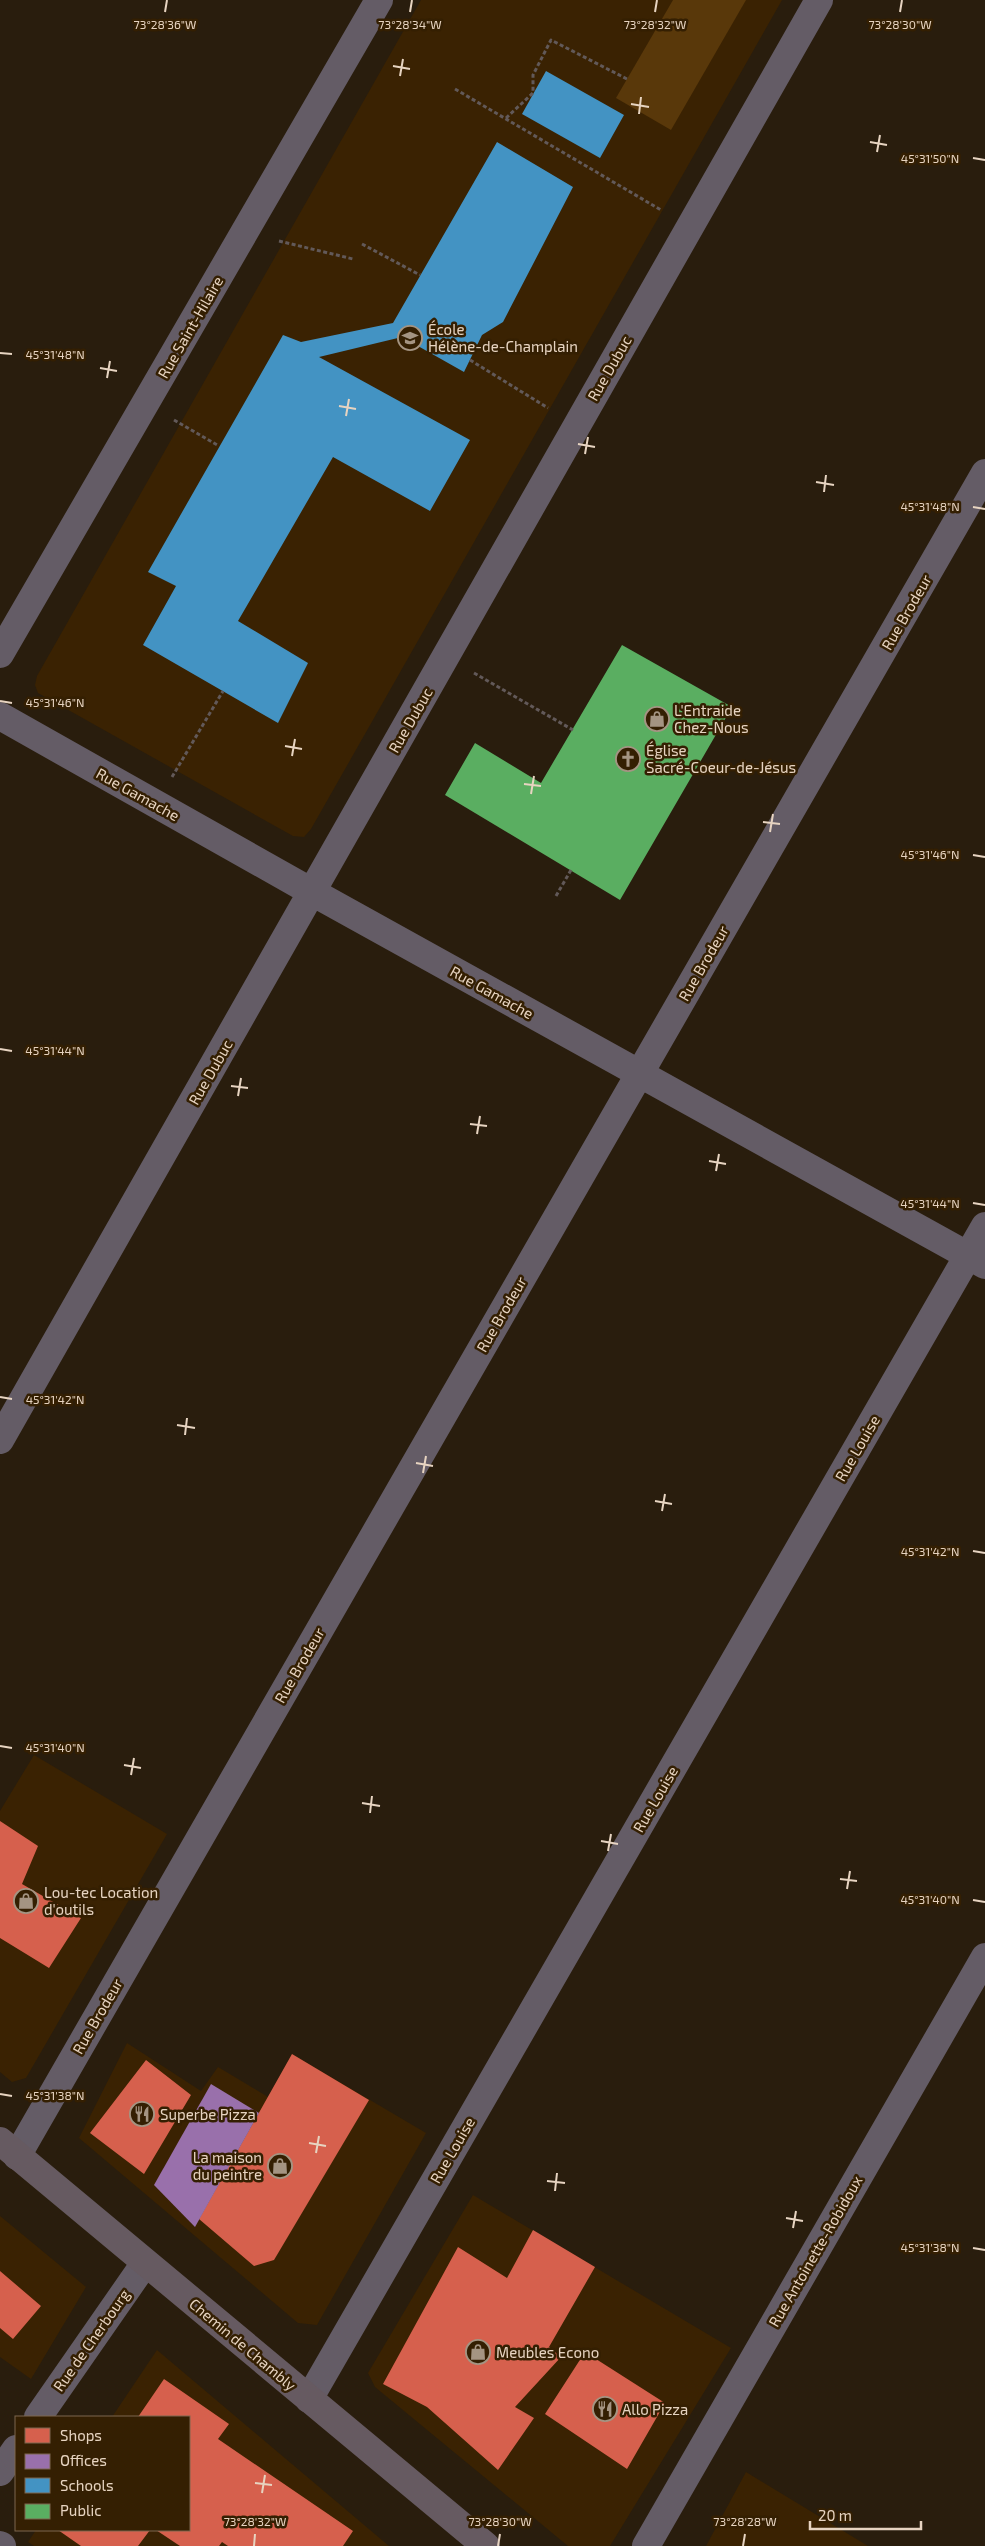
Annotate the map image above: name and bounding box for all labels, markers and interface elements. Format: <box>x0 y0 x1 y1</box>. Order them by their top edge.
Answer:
text: 73°28'36"W <box>134 17 196 31</box>
text: 73°28'34"W <box>378 17 442 31</box>
text: 73°28'32"W <box>624 17 686 31</box>
text: 73°28'30"W <box>868 17 932 31</box>
text: 45°31'50"N <box>901 151 959 165</box>
street label: Rue Saint-Hilaire <box>154 273 226 381</box>
place label: École Hélène-de-Champlain <box>428 320 578 355</box>
school or university icon: École Hélène-de-Champlain <box>397 325 423 351</box>
street label: Rue Dubuc <box>583 332 635 404</box>
text: 45°31'48"N <box>25 347 85 361</box>
text: 45°31'48"N <box>900 499 960 513</box>
street label: Rue Brodeur <box>877 571 935 653</box>
street label: Rue Dubuc <box>384 684 436 756</box>
text: 45°31'46"N <box>26 695 84 709</box>
place label: L'Entraide Chez-Nous <box>674 701 749 736</box>
shop icon: L'Entraide Chez-Nous <box>644 706 670 732</box>
place label: Église Sacré-Coeur-de-Jésus <box>646 741 796 776</box>
church icon: Église Sacré-Coeur-de-Jésus <box>615 746 641 772</box>
street label: Rue Gamache <box>93 764 183 824</box>
text: 45°31'46"N <box>901 847 959 861</box>
street label: Rue Brodeur <box>674 922 732 1004</box>
street label: Rue Gamache <box>447 962 537 1022</box>
street label: Rue Dubuc <box>184 1036 236 1108</box>
text: 45°31'44"N <box>25 1043 85 1057</box>
text: 45°31'44"N <box>900 1196 960 1210</box>
street label: Rue Brodeur <box>472 1273 530 1355</box>
text: 45°31'42"N <box>26 1392 84 1406</box>
street label: Rue Louise <box>831 1412 883 1484</box>
text: 45°31'42"N <box>901 1544 959 1558</box>
street label: Rue Brodeur <box>270 1624 328 1706</box>
text: 45°31'40"N <box>25 1740 85 1754</box>
street label: Rue Louise <box>629 1763 681 1835</box>
place label: Lou-tec Location d'outils <box>44 1883 158 1918</box>
shop icon: Lou-tec Location d'outils <box>13 1888 39 1914</box>
text: 45°31'40"N <box>900 1892 960 1906</box>
street label: Rue Brodeur <box>68 1975 126 2057</box>
text: 45°31'38"N <box>26 2088 84 2102</box>
restaurant icon: Superbe Pizza <box>129 2101 155 2127</box>
place label: Superbe Pizza <box>160 2105 256 2123</box>
street label: Rue Louise <box>426 2114 478 2186</box>
place label: La maison du peintre <box>193 2148 262 2183</box>
shop icon: La maison du peintre <box>267 2153 293 2179</box>
street label: Rue Antoinette-Robidoux <box>764 2172 866 2330</box>
text: 45°31'38"N <box>901 2240 959 2254</box>
street label: Rue de Cherbourg <box>49 2285 133 2395</box>
street label: Chemin de Chambly <box>186 2294 300 2394</box>
shop icon: Meubles Econo <box>465 2339 491 2365</box>
place label: Meubles Econo <box>496 2343 599 2361</box>
restaurant icon: Allo Pizza <box>592 2396 618 2422</box>
place label: Allo Pizza <box>622 2400 688 2418</box>
legend <box>15 2416 190 2531</box>
text: Shops <box>60 2426 102 2444</box>
text: Offices <box>60 2451 107 2469</box>
text: Schools <box>60 2476 114 2494</box>
scale bar <box>810 2498 921 2530</box>
text: Public <box>60 2501 101 2519</box>
text: 20 m <box>818 2506 852 2524</box>
text: 73°28'32"W <box>224 2514 286 2528</box>
text: 73°28'30"W <box>468 2514 532 2528</box>
text: 73°28'28"W <box>713 2514 777 2528</box>

